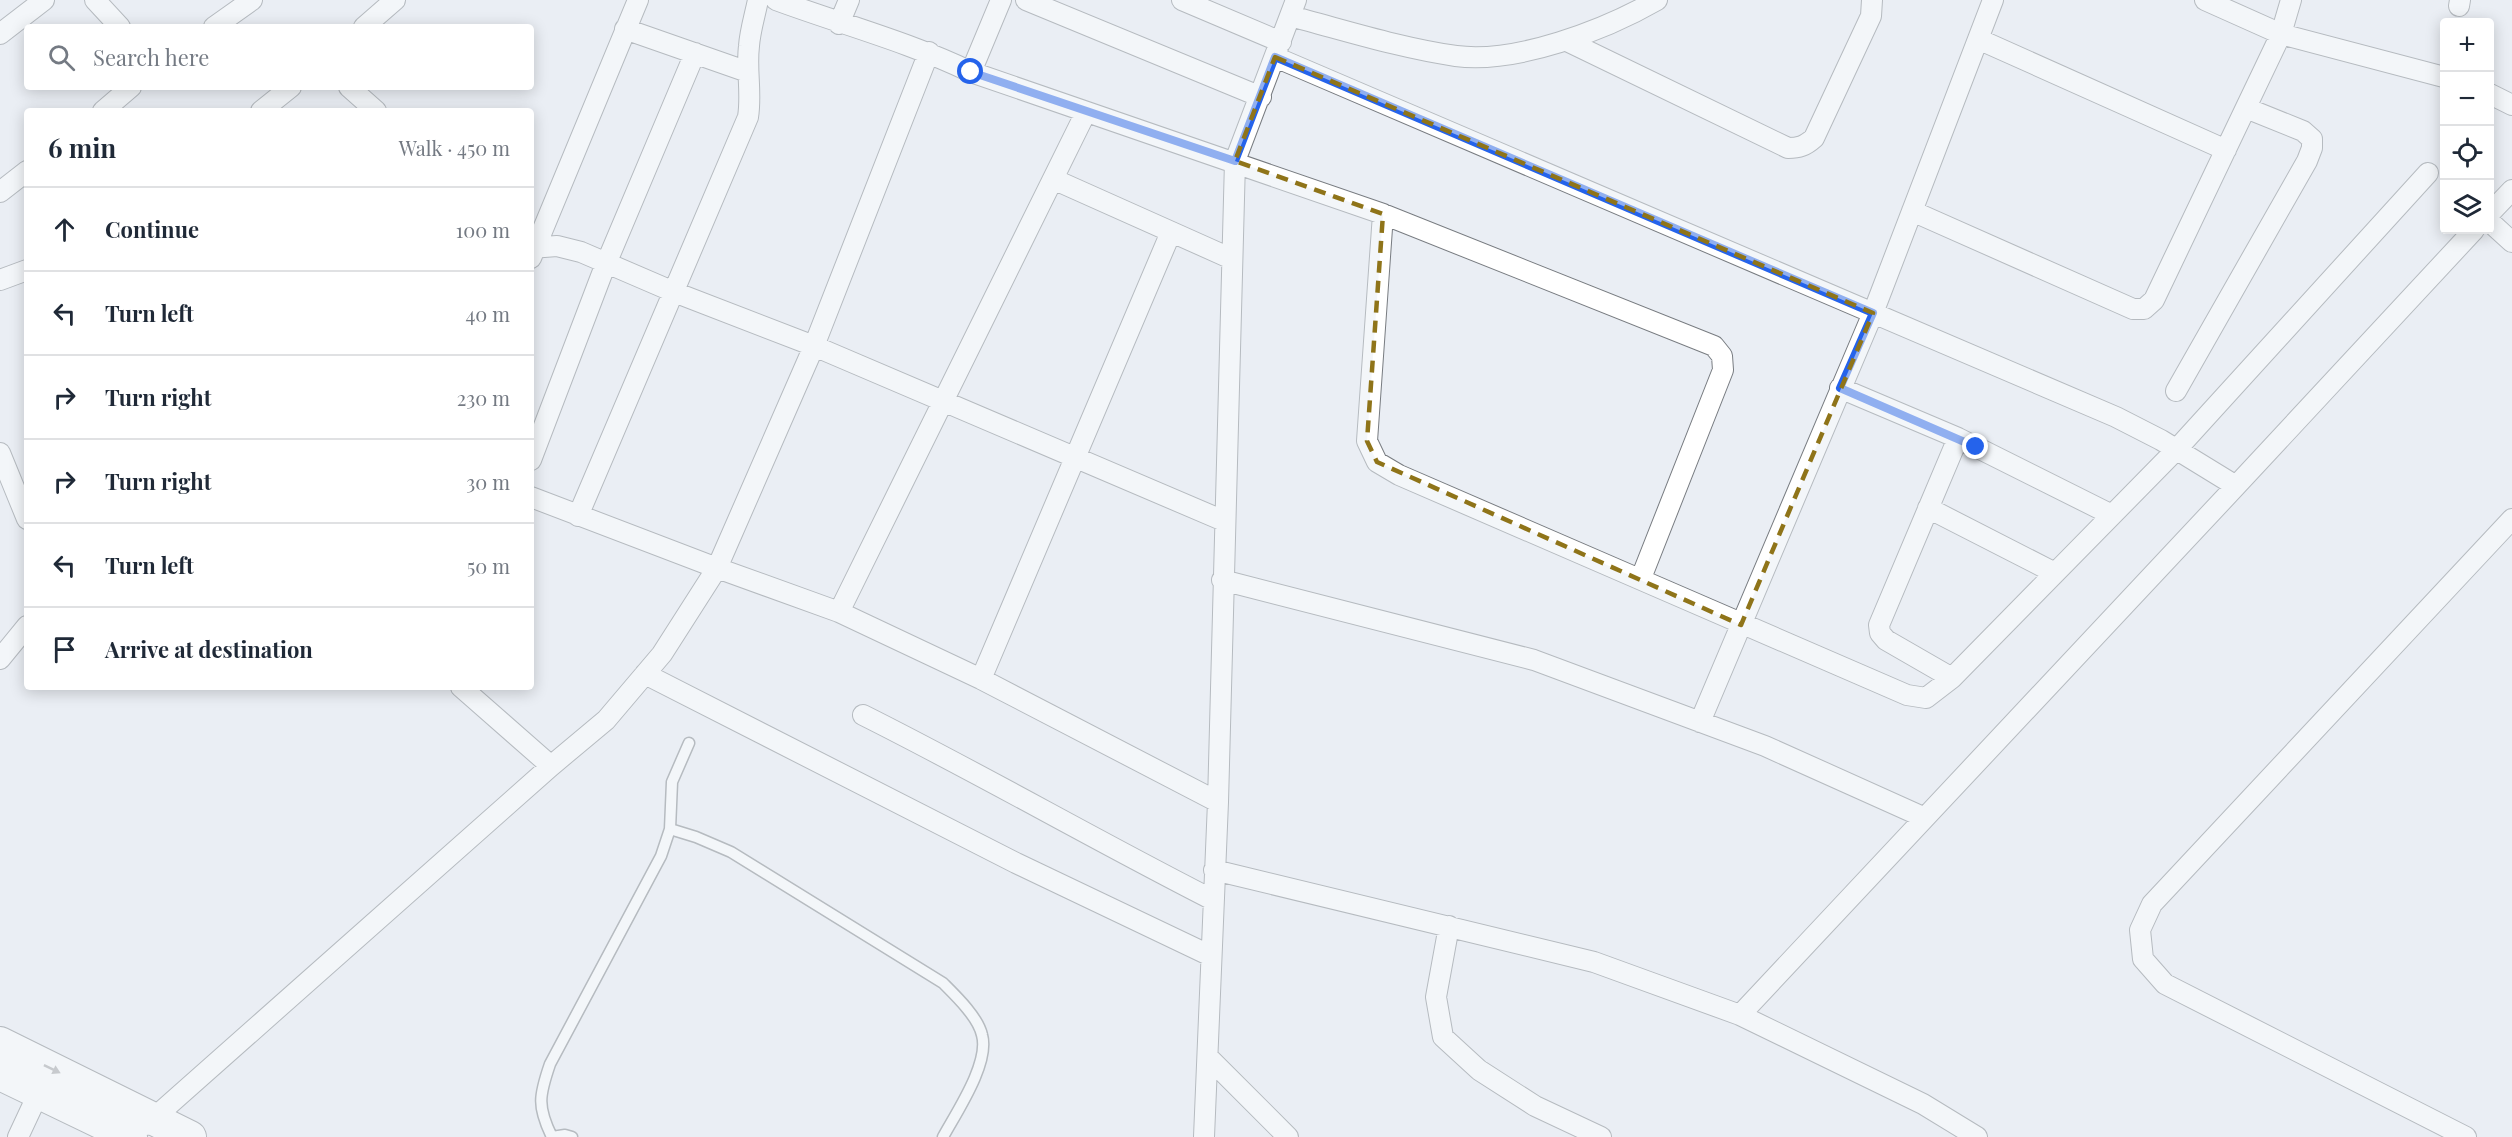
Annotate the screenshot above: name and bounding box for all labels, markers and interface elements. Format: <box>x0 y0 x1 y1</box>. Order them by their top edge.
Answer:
map controls <box>2440 18 2494 234</box>
button: + <box>2440 18 2494 72</box>
search box <box>24 24 534 90</box>
icon: search <box>45 41 78 74</box>
text: Search here <box>93 42 209 72</box>
route start <box>957 58 983 84</box>
button: − <box>2440 72 2494 126</box>
button: locate <box>2440 126 2494 180</box>
text: 6 min <box>48 130 116 165</box>
text: Walk · 450 m <box>399 134 510 161</box>
button: layers <box>2440 180 2494 234</box>
icon: ahead <box>48 213 81 246</box>
text: Continue <box>105 214 199 244</box>
text: 100 m <box>456 216 510 243</box>
icon: left <box>48 297 81 330</box>
text: Turn left <box>105 298 194 328</box>
text: 40 m <box>465 300 510 327</box>
icon: right <box>48 381 81 414</box>
text: Turn right <box>105 382 211 412</box>
text: 230 m <box>457 384 510 411</box>
route end <box>1962 433 1988 459</box>
icon: right <box>48 465 81 498</box>
text: Turn right <box>105 466 211 496</box>
text: 30 m <box>466 468 510 495</box>
icon: left <box>48 549 81 582</box>
text: Turn left <box>105 550 194 580</box>
text: 50 m <box>467 552 510 579</box>
icon: arrive <box>48 633 81 666</box>
text: Arrive at destination <box>105 634 313 664</box>
one-way arrow <box>44 1065 61 1074</box>

